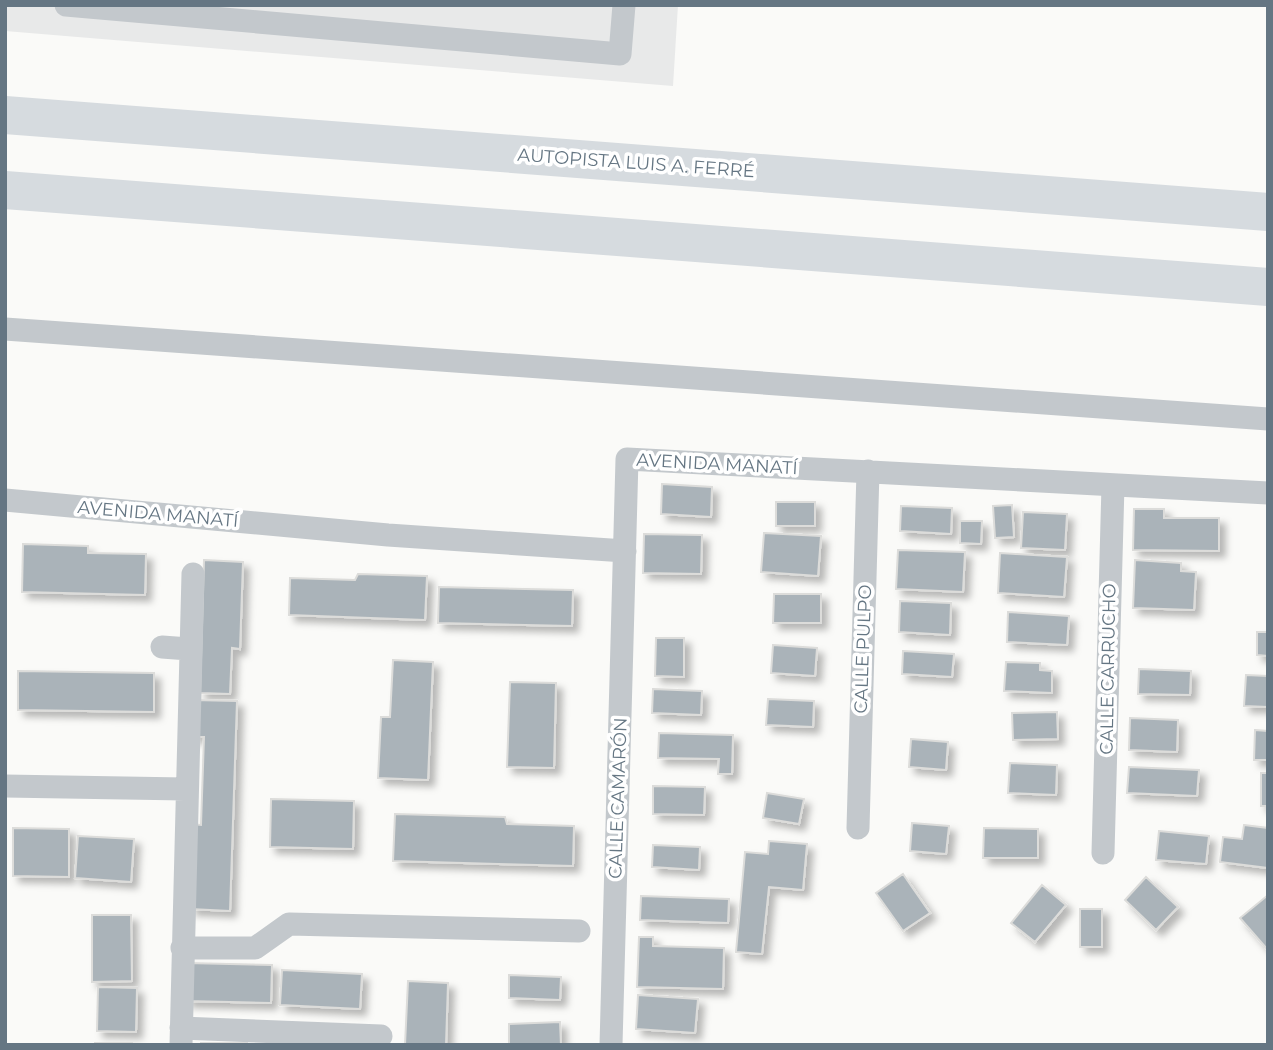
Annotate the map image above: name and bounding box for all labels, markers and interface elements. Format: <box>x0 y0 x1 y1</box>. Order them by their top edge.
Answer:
street label: AUTOPISTA LUIS A. FERRÉ <box>517 144 755 182</box>
street label: AVENIDA MANATÍ <box>636 449 799 479</box>
street label: AVENIDA MANATÍ <box>76 496 240 532</box>
street label: CALLE CARRUCHO <box>1096 583 1120 755</box>
street label: CALLE PULPO <box>850 584 876 714</box>
street label: CALLE CAMARÓN <box>604 717 632 879</box>

